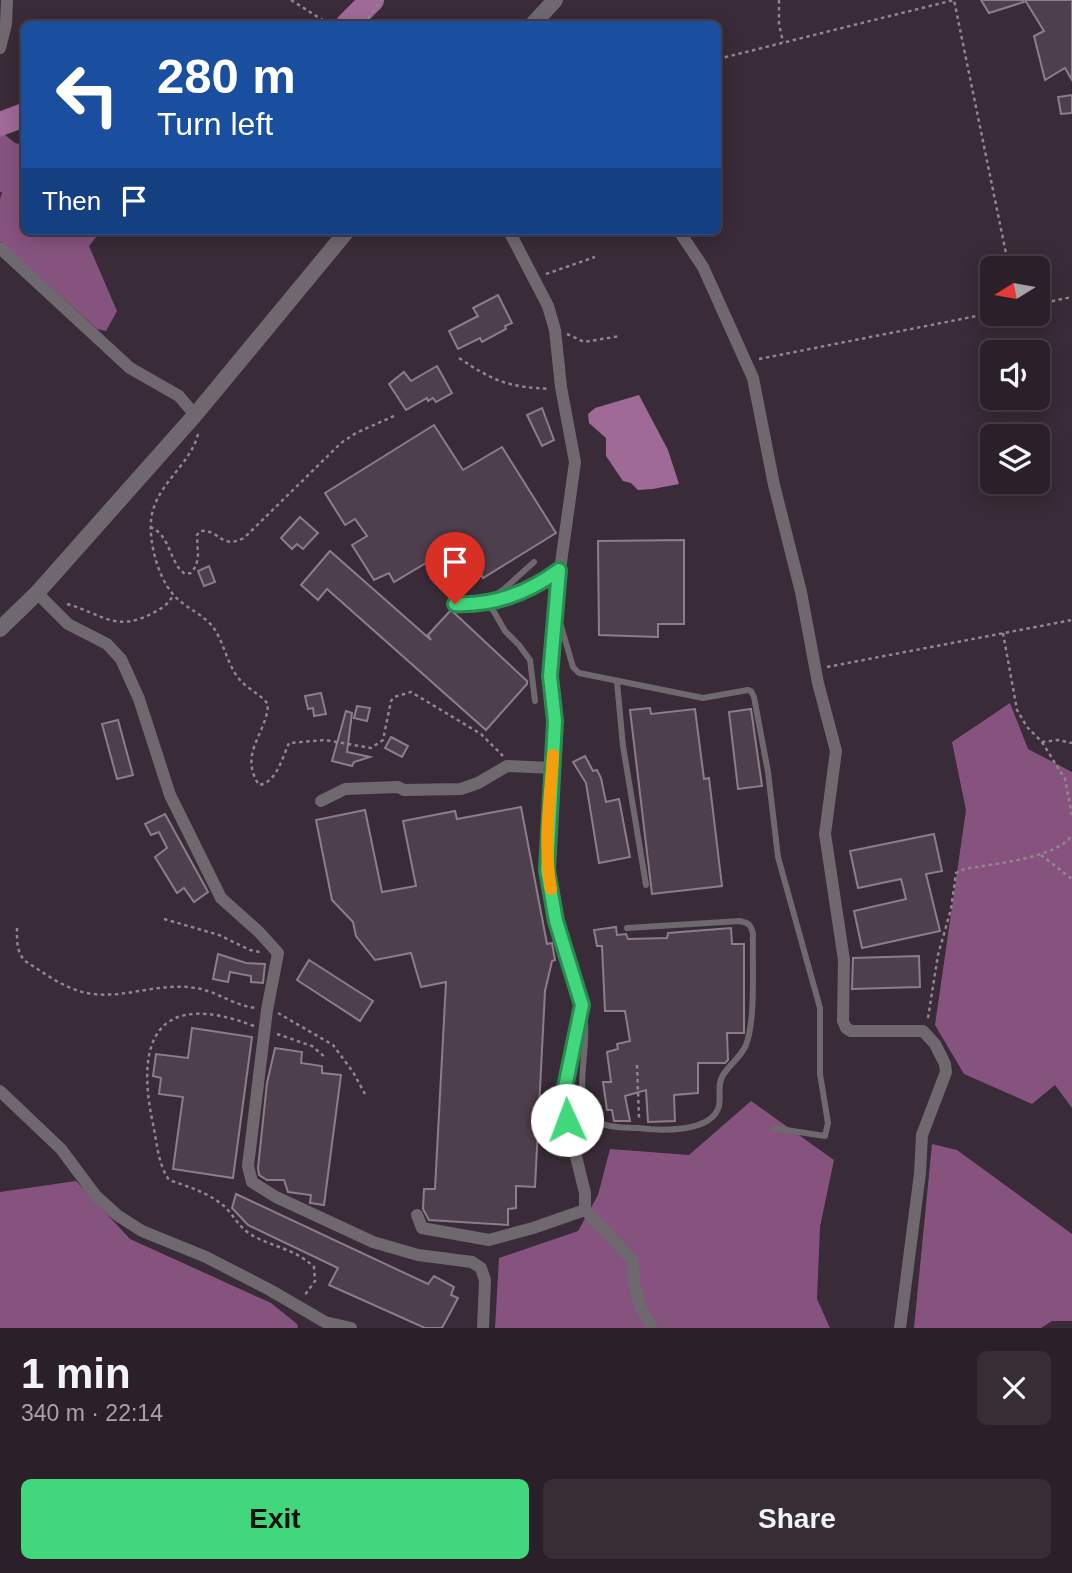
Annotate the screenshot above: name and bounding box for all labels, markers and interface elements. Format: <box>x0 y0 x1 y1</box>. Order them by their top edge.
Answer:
icon: left <box>42 49 133 140</box>
text: 280 m <box>157 49 296 103</box>
text: Turn left <box>157 106 273 142</box>
icon: arrive <box>115 182 153 220</box>
text: Then <box>42 186 101 216</box>
north arrow <box>980 256 1050 326</box>
map controls <box>980 256 1050 494</box>
button: sound <box>980 340 1050 410</box>
button: layers <box>980 424 1050 494</box>
pin <box>425 532 485 604</box>
icon: arrive <box>436 543 474 581</box>
position arrow <box>530 1083 604 1157</box>
text: 1 min <box>21 1350 131 1397</box>
button: close <box>977 1351 1051 1425</box>
text: 340 m · 22:14 <box>21 1400 163 1426</box>
button: Exit <box>21 1479 529 1559</box>
button: Share <box>543 1479 1051 1559</box>

